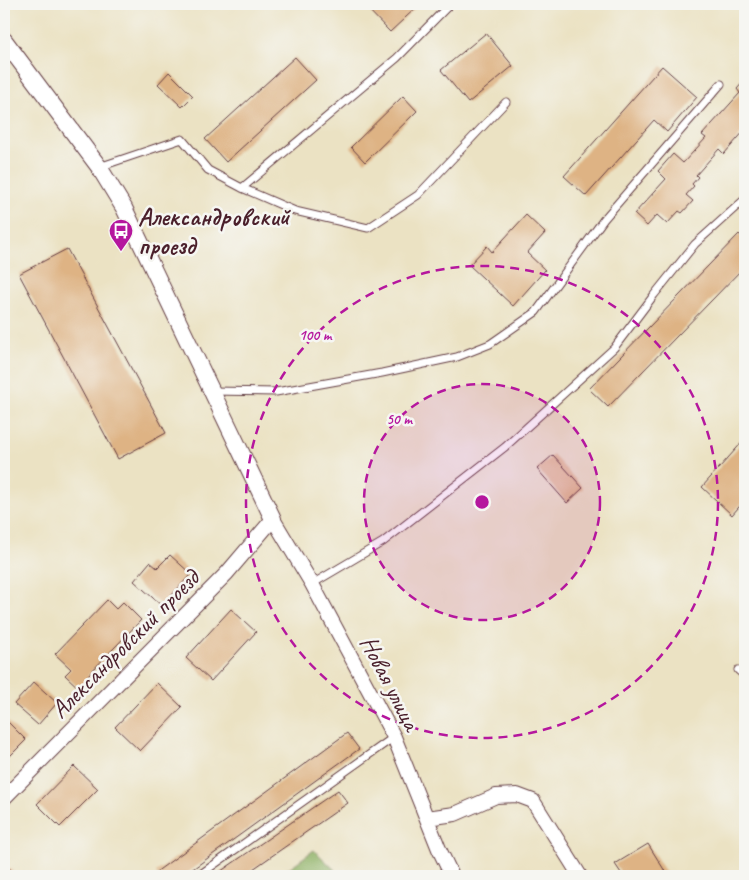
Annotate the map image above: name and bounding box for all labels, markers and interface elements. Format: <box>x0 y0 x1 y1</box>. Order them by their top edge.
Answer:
place label: Александровский проезд <box>138 201 292 262</box>
bus stop icon: Александровский проезд <box>108 218 134 252</box>
text: 100 m <box>299 326 333 345</box>
text: 50 m <box>386 410 413 429</box>
centre of rings <box>473 493 491 511</box>
street label: Александровский проезд <box>44 561 208 725</box>
street label: Новая улица <box>353 630 429 738</box>

